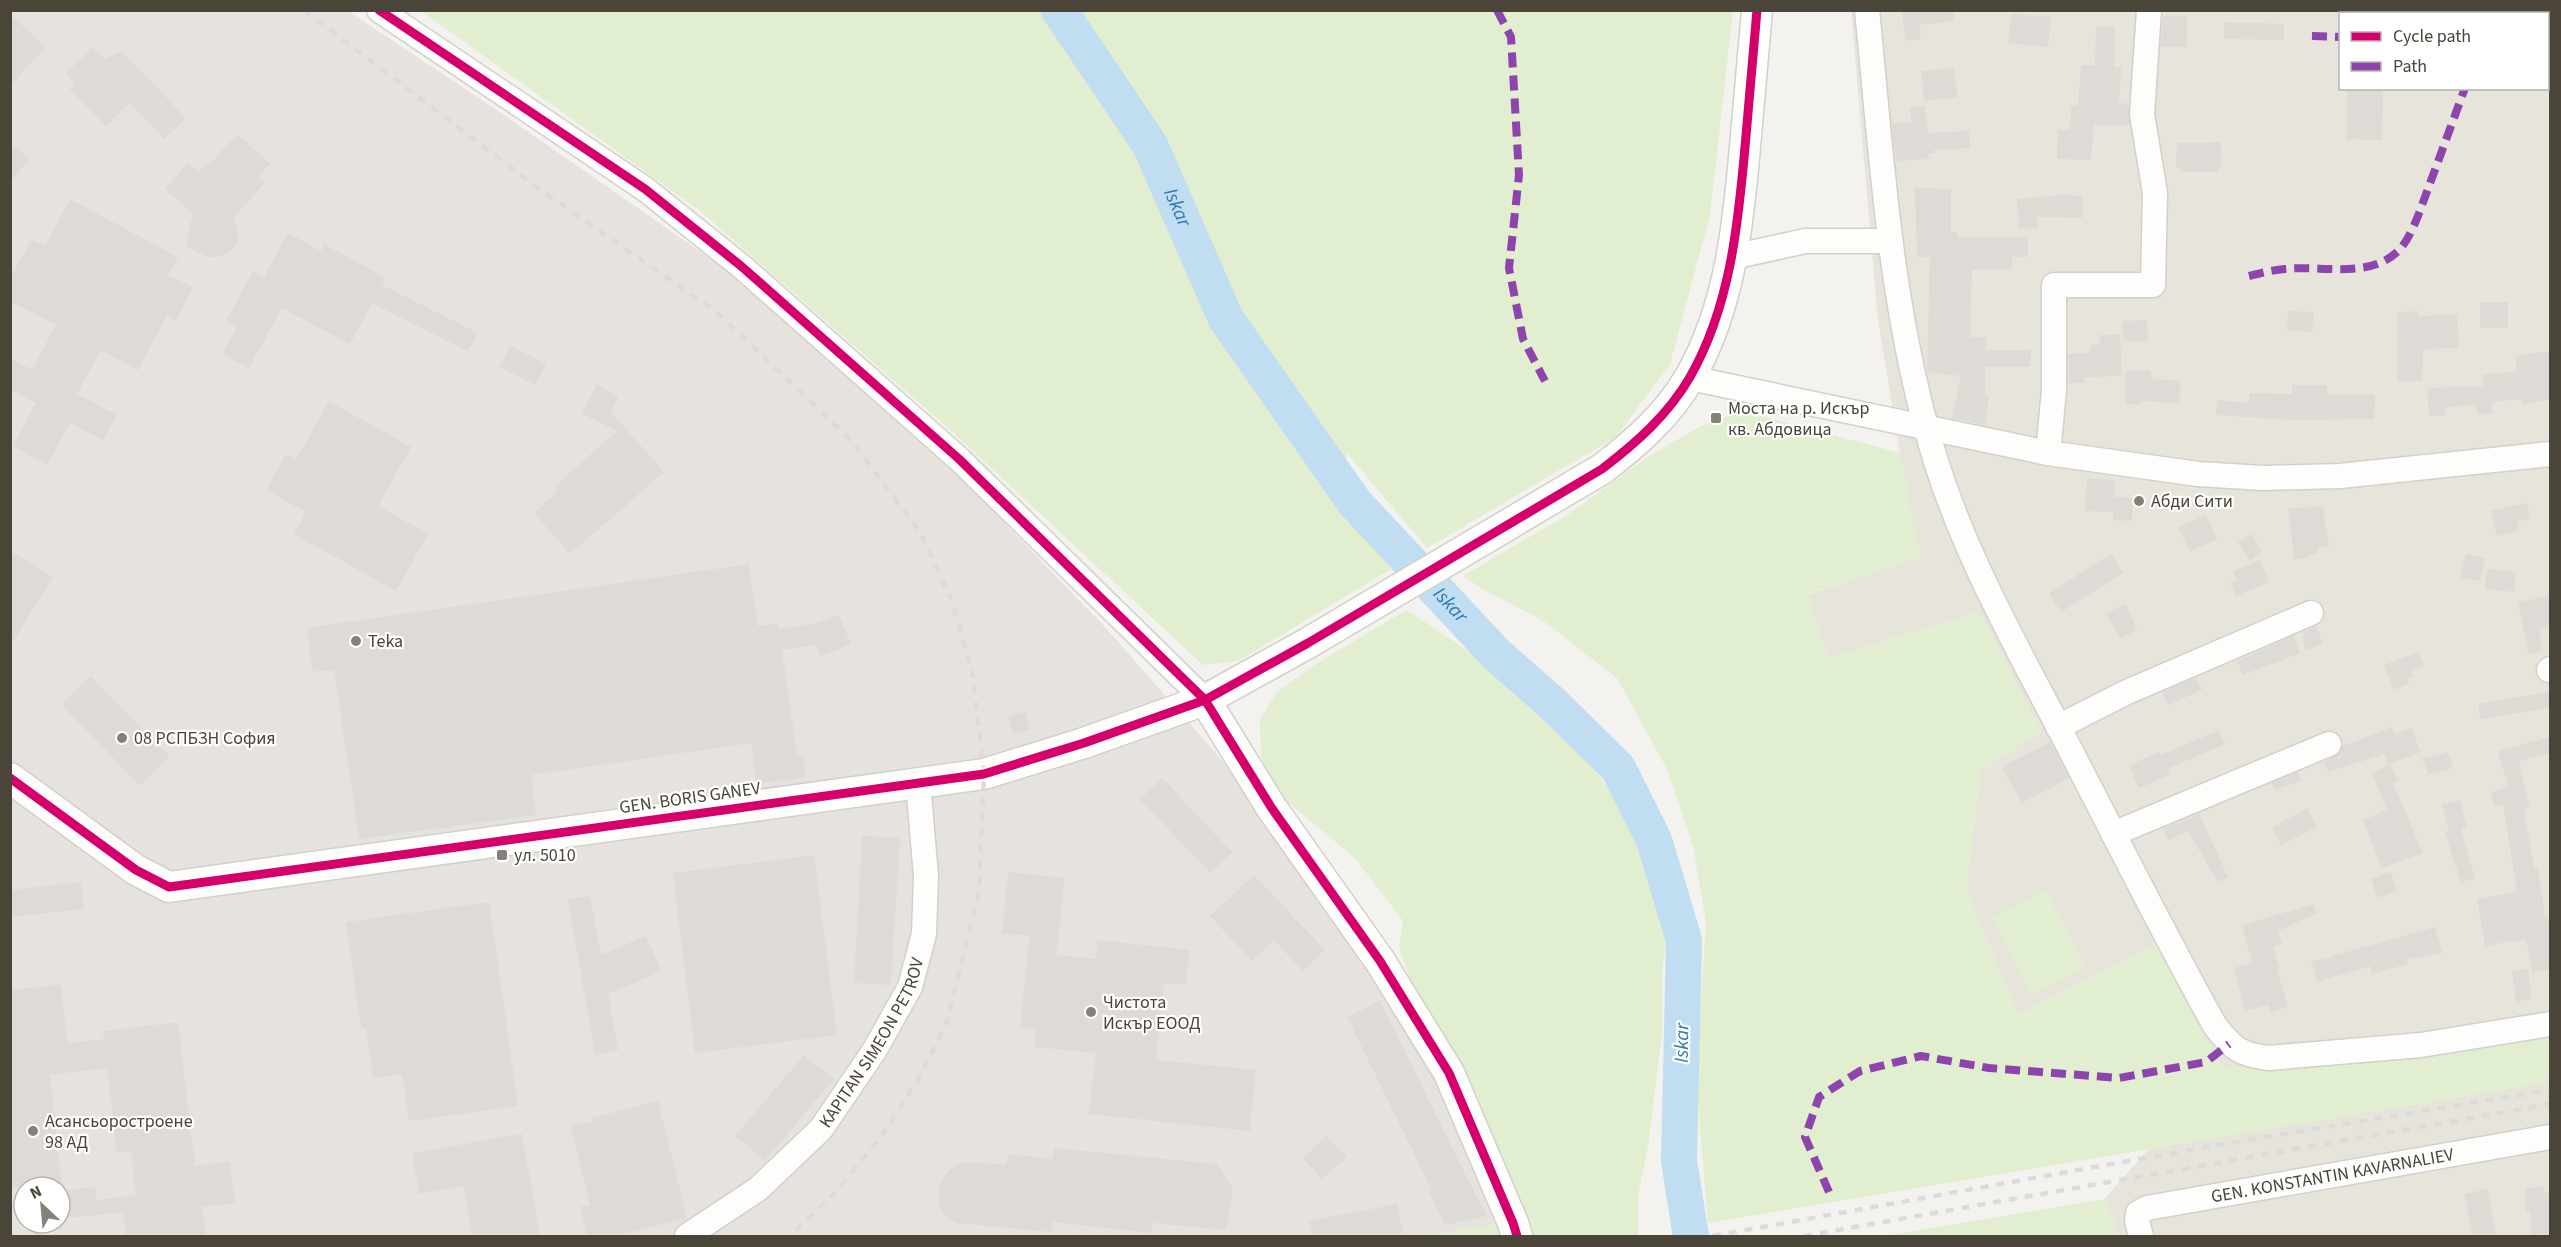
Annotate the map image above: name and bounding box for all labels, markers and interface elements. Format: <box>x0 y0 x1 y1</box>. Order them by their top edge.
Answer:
legend <box>2339 12 2549 90</box>
text: Cycle path <box>2393 24 2471 49</box>
text: Path <box>2393 54 2427 79</box>
water label: Iskar <box>1157 184 1199 232</box>
place label: Моста на р. Искър кв. Абдовица <box>1728 396 1870 442</box>
marker: Моста на р. Искър кв. Абдовица <box>1709 411 1723 425</box>
place label: Абди Сити <box>2151 489 2233 514</box>
marker: Абди Сити <box>2132 494 2146 508</box>
water label: Iskar <box>1426 581 1475 630</box>
place label: Teka <box>368 629 403 654</box>
marker: Teka <box>349 634 363 648</box>
place label: 08 РСПБЗН София <box>134 726 276 751</box>
marker: 08 РСПБЗН София <box>115 731 129 745</box>
street label: GEN. BORIS GANEV <box>618 776 763 820</box>
place label: ул. 5010 <box>514 843 576 868</box>
marker: ул. 5010 <box>495 848 509 862</box>
street label: KAPITAN SIMEON PETROV <box>813 954 930 1133</box>
place label: Чистота Искър ЕООД <box>1103 990 1201 1036</box>
marker: Чистота Искър ЕООД <box>1084 1005 1098 1019</box>
water label: Iskar <box>1668 1022 1696 1063</box>
place label: Асансьоростроене 98 АД <box>45 1109 193 1155</box>
marker: Асансьоростроене 98 АД <box>26 1124 40 1138</box>
street label: GEN. KONSTANTIN KAVARNALIEV <box>2209 1142 2456 1209</box>
north arrow <box>12 1175 72 1235</box>
text: N <box>26 1180 45 1205</box>

